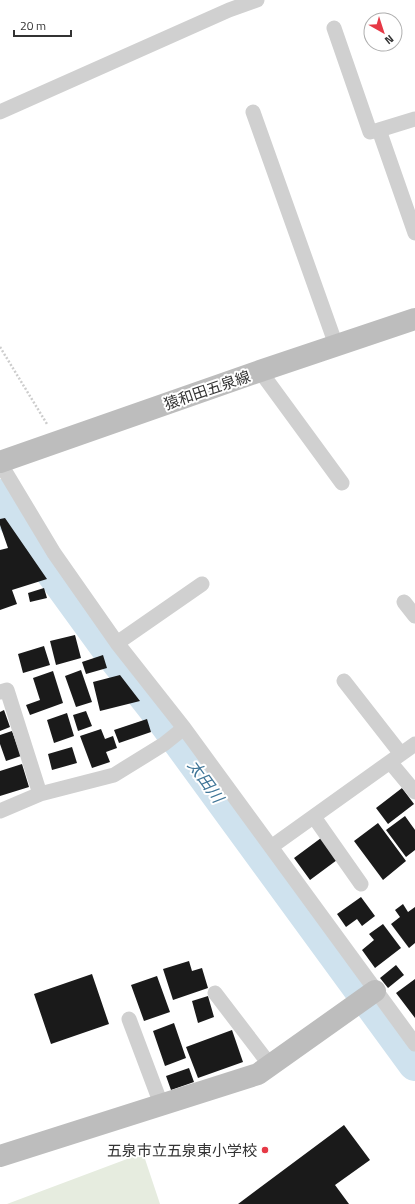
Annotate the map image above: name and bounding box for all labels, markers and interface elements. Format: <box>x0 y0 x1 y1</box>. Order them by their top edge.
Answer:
scale bar <box>14 12 71 38</box>
north arrow <box>363 12 403 52</box>
text: 20 m <box>20 16 46 35</box>
text: N <box>381 31 397 48</box>
street label: 猿和田五泉線 <box>161 364 253 416</box>
water label: 太田川 <box>182 755 231 809</box>
place label: 五泉市立五泉東小学校 <box>107 1139 257 1162</box>
marker: 五泉市立五泉東小学校 <box>260 1145 270 1155</box>

